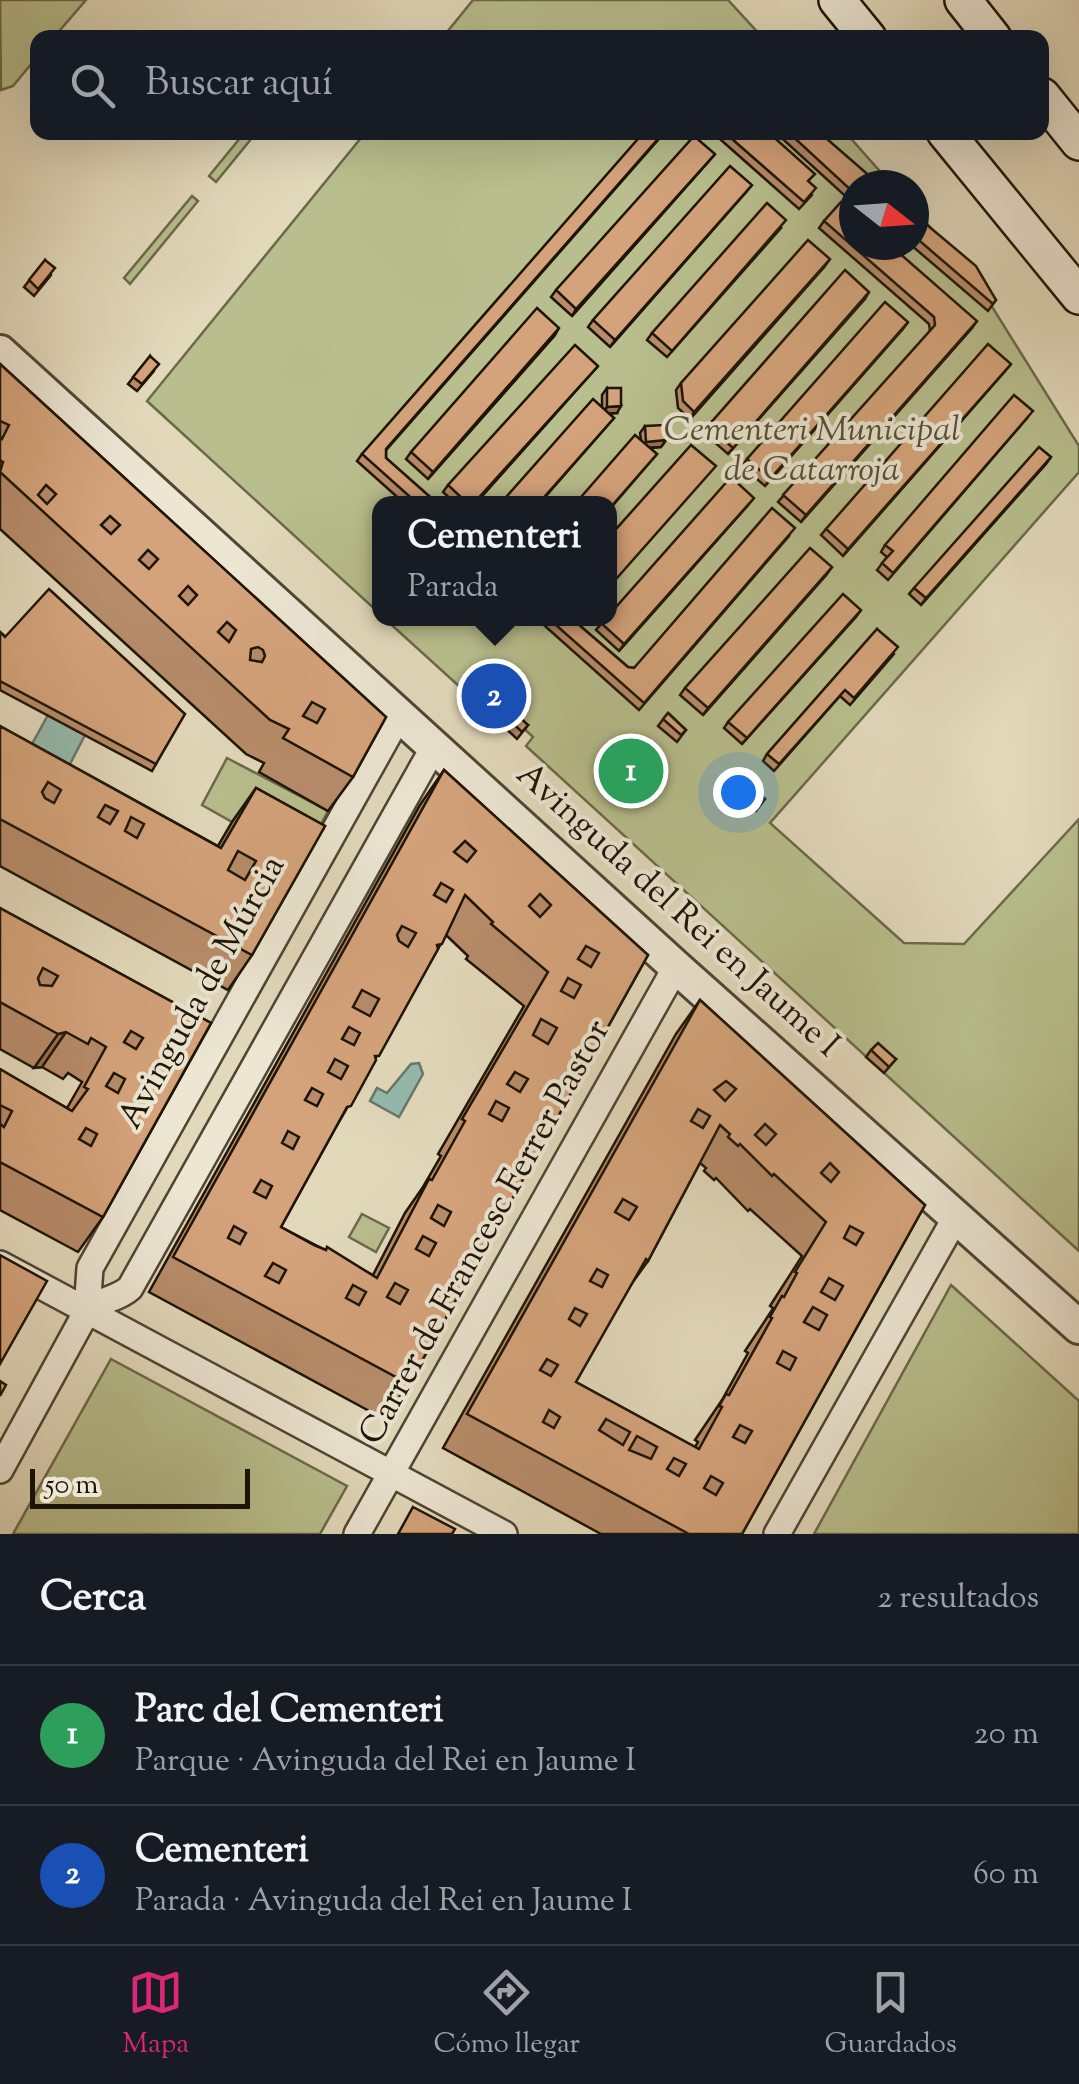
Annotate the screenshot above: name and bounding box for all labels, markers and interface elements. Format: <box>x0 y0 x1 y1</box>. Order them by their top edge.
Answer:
search box <box>30 30 1049 140</box>
icon: search <box>65 58 120 113</box>
text: Buscar aquí <box>145 58 333 112</box>
north arrow <box>839 170 929 260</box>
park label: Cementeri Municipal de Catarroja <box>664 406 960 497</box>
popup <box>372 496 617 626</box>
text: Cementeri <box>408 511 581 565</box>
text: Parada <box>408 565 499 611</box>
pin: 2 <box>462 658 526 734</box>
pin: 1 <box>598 734 664 808</box>
street label: Avinguda del Rei en Jaume I <box>504 751 850 1071</box>
your location <box>713 767 764 818</box>
street label: Avinguda de Múrcia <box>107 847 299 1139</box>
street label: Carrer de Francesc Ferrer Pastor <box>348 1011 624 1455</box>
scale bar <box>30 1464 250 1508</box>
text: 50 m <box>45 1466 99 1506</box>
text: Cerca <box>40 1569 146 1629</box>
text: 2 resultados <box>878 1576 1039 1622</box>
text: Parc del Cementeri <box>135 1685 444 1739</box>
text: 1 <box>67 1712 78 1758</box>
text: 20 m <box>974 1712 1039 1758</box>
text: Parque · Avinguda del Rei en Jaume I <box>135 1739 636 1785</box>
text: Cementeri <box>135 1825 309 1879</box>
text: 2 <box>65 1852 80 1898</box>
text: 60 m <box>973 1852 1039 1898</box>
text: Parada · Avinguda del Rei en Jaume I <box>135 1879 632 1925</box>
tab: Mapa <box>122 1965 189 2065</box>
tab: Cómo llegar <box>434 1965 580 2065</box>
tab: Guardados <box>824 1965 957 2065</box>

